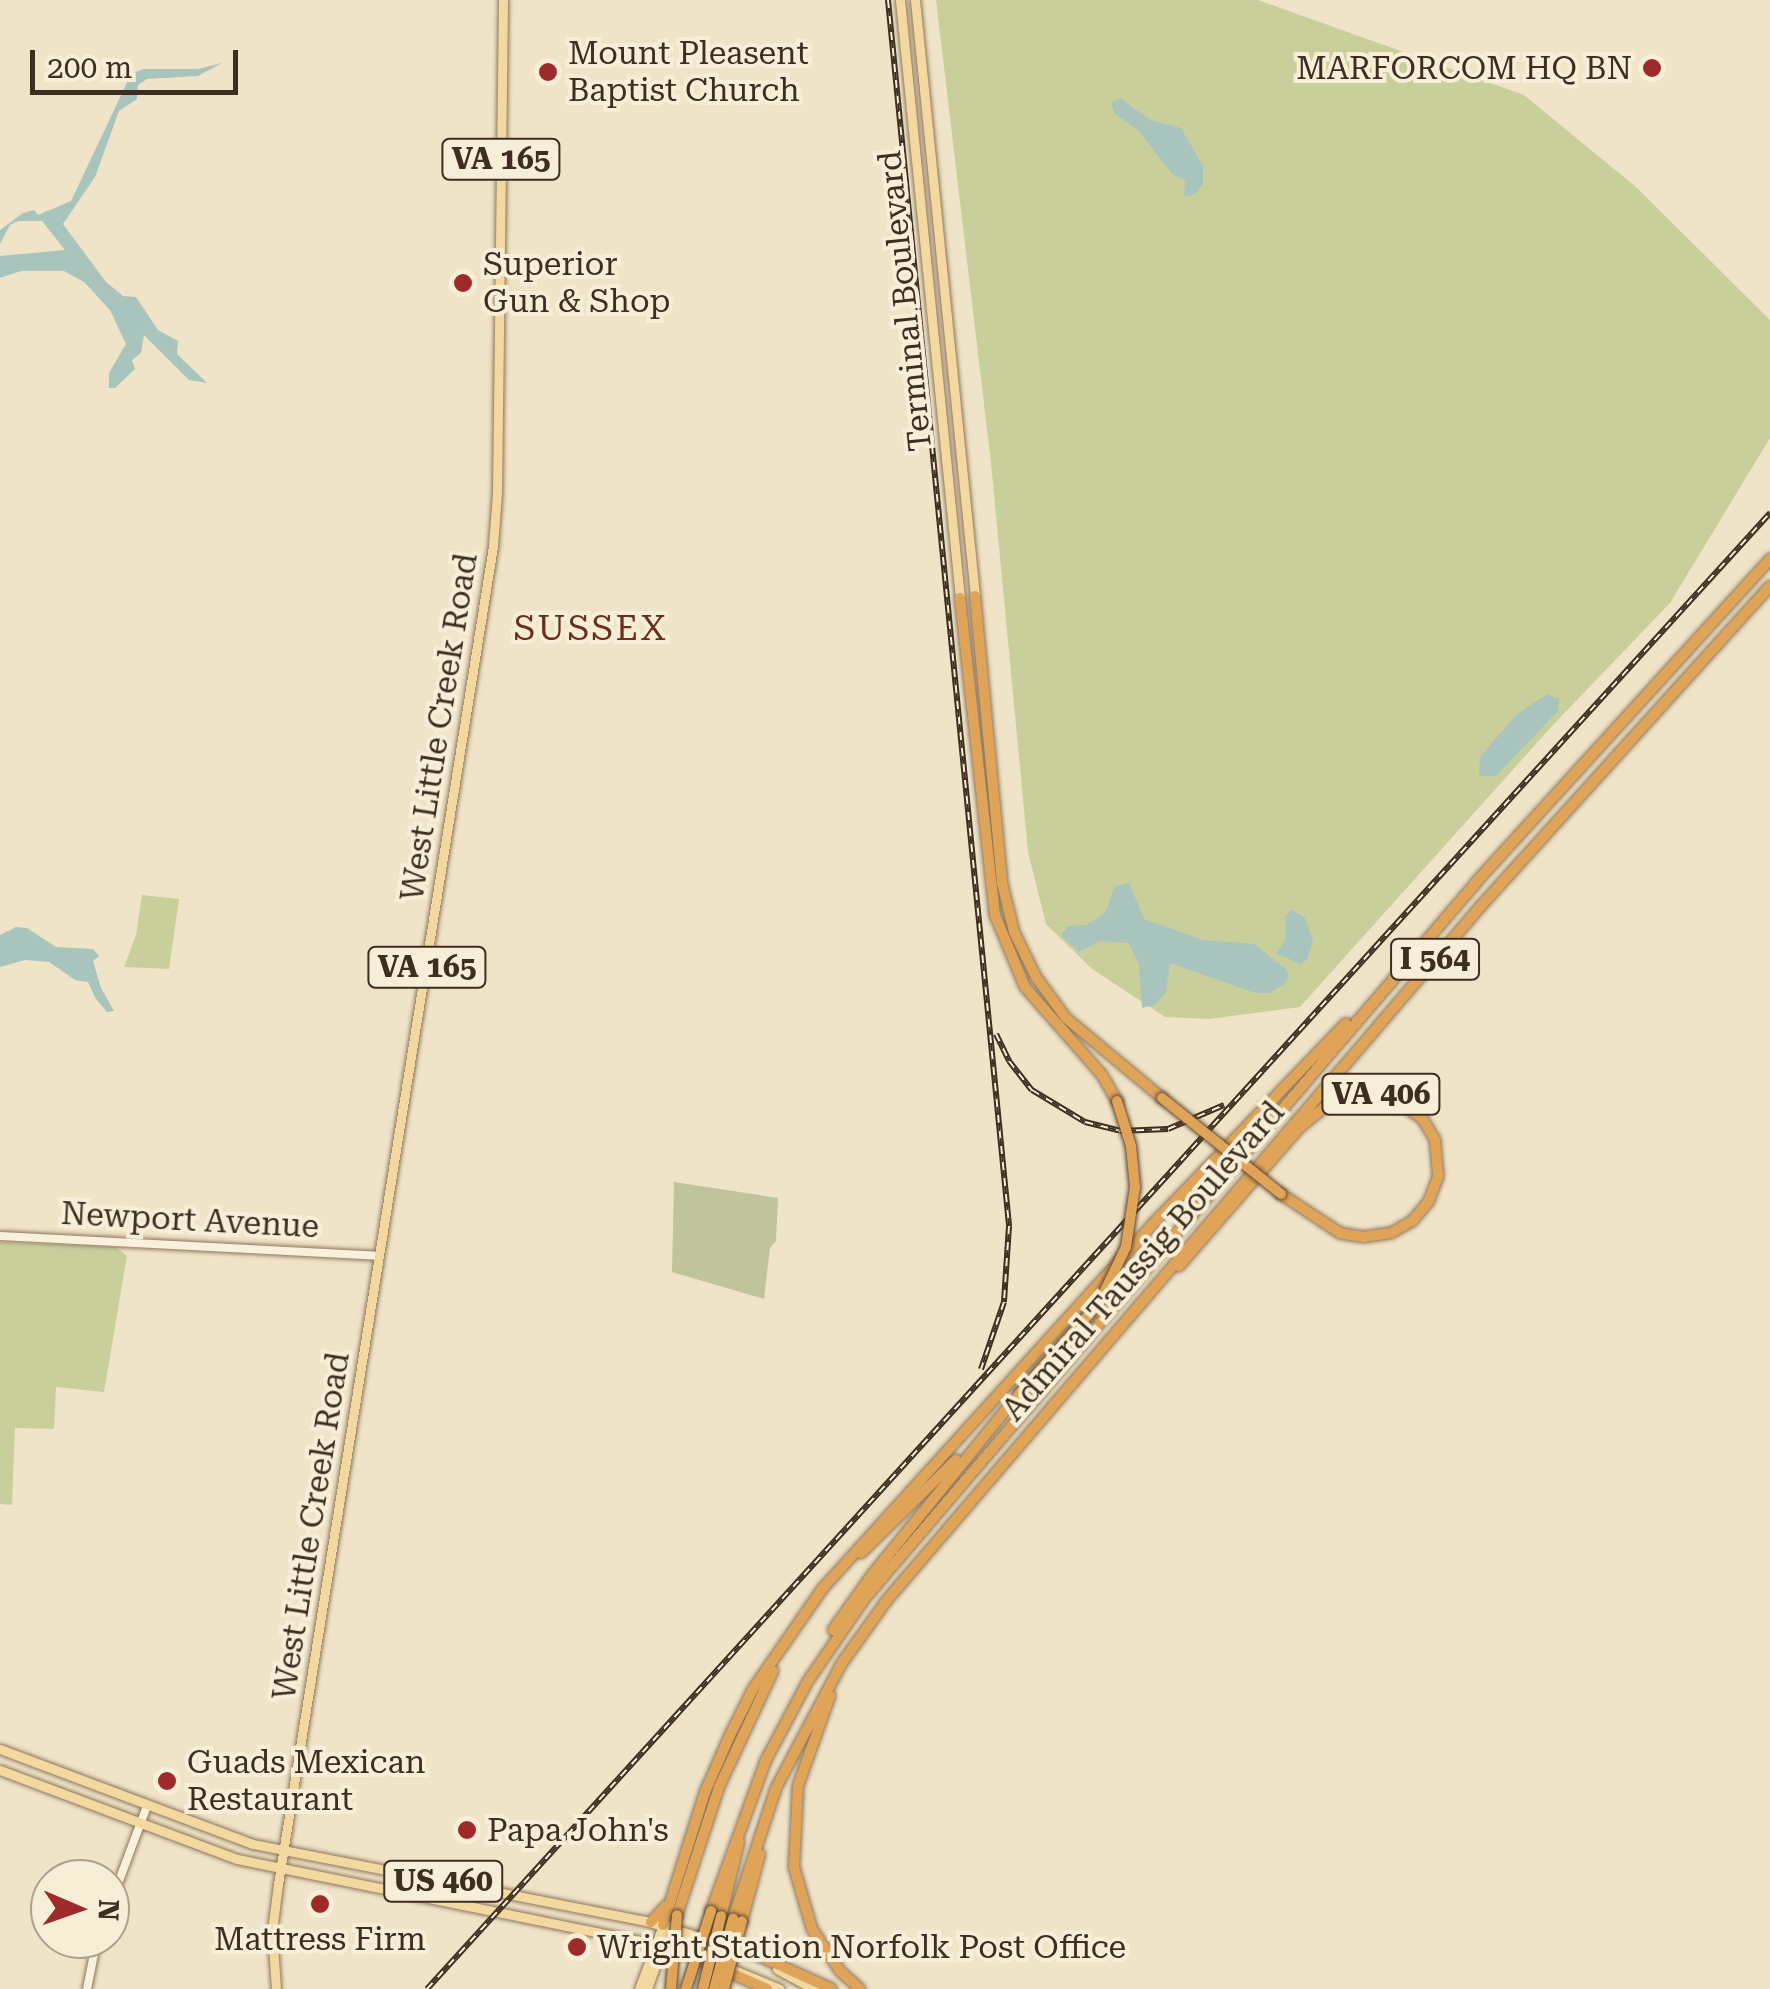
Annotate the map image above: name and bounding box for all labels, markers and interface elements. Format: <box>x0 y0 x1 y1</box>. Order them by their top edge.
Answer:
scale bar <box>35 30 242 92</box>
place label: Mount Pleasent Baptist Church <box>568 35 809 110</box>
place label: MARFORCOM HQ BN <box>1296 49 1632 87</box>
text: 200 m <box>47 50 132 85</box>
marker: MARFORCOM HQ BN <box>1641 57 1663 79</box>
marker: Mount Pleasent Baptist Church <box>537 61 559 83</box>
road number: VA 165 <box>441 134 561 184</box>
street label: Terminal Boulevard <box>870 149 940 453</box>
place label: Superior Gun & Shop <box>483 246 670 321</box>
marker: Superior Gun & Shop <box>452 272 474 294</box>
street label: West Little Creek Road <box>393 550 485 904</box>
district label: SUSSEX <box>513 608 669 650</box>
road number: I 564 <box>1390 934 1480 984</box>
road number: VA 165 <box>367 942 487 992</box>
road number: VA 406 <box>1321 1069 1441 1119</box>
street label: Admiral Taussig Boulevard <box>994 1093 1292 1429</box>
street label: Newport Avenue <box>60 1194 320 1246</box>
street label: West Little Creek Road <box>265 1349 357 1703</box>
place label: Guads Mexican Restaurant <box>187 1744 425 1819</box>
marker: Guads Mexican Restaurant <box>156 1770 178 1792</box>
place label: Papa John's <box>487 1811 669 1849</box>
marker: Papa John's <box>456 1819 478 1841</box>
road number: US 460 <box>383 1856 503 1906</box>
north arrow <box>30 1859 130 1959</box>
marker: Mattress Firm <box>309 1893 331 1915</box>
text: N <box>92 1899 125 1921</box>
place label: Mattress Firm <box>214 1920 426 1958</box>
place label: Wright Station Norfolk Post Office <box>597 1928 1126 1966</box>
marker: Wright Station Norfolk Post Office <box>566 1936 588 1958</box>

